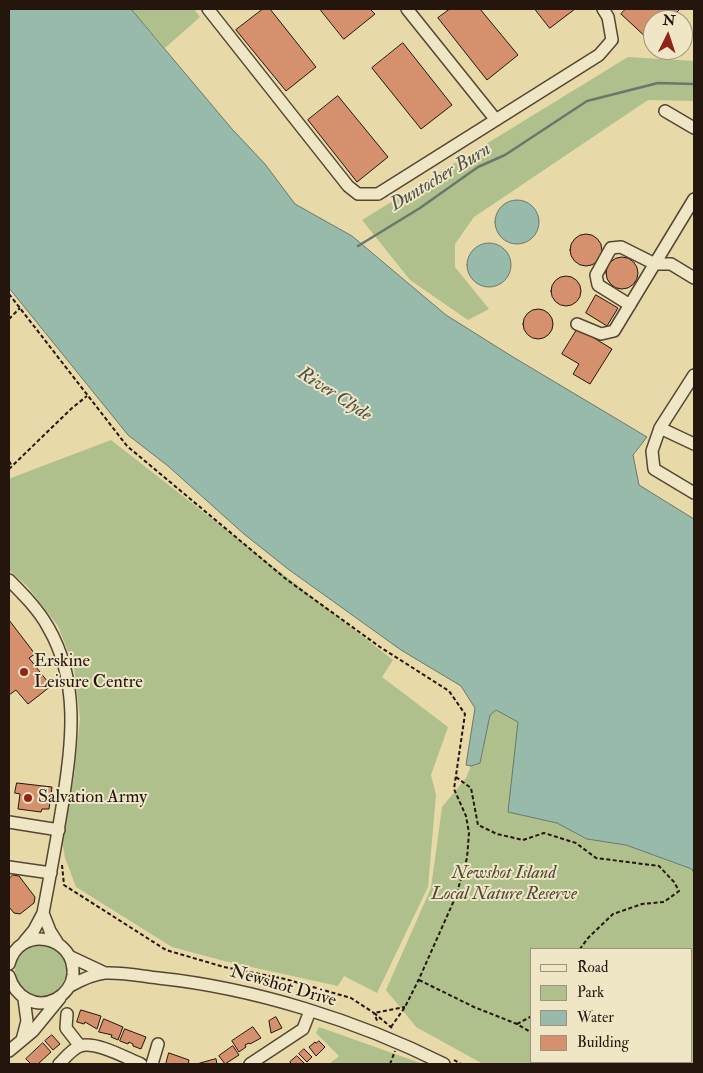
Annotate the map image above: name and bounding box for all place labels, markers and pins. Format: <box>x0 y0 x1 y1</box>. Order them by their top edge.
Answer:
place label: Erskine Leisure Centre <box>34 651 143 694</box>
marker: Erskine Leisure Centre <box>18 666 30 678</box>
place label: Salvation Army <box>38 787 147 809</box>
marker: Salvation Army <box>22 792 34 804</box>

